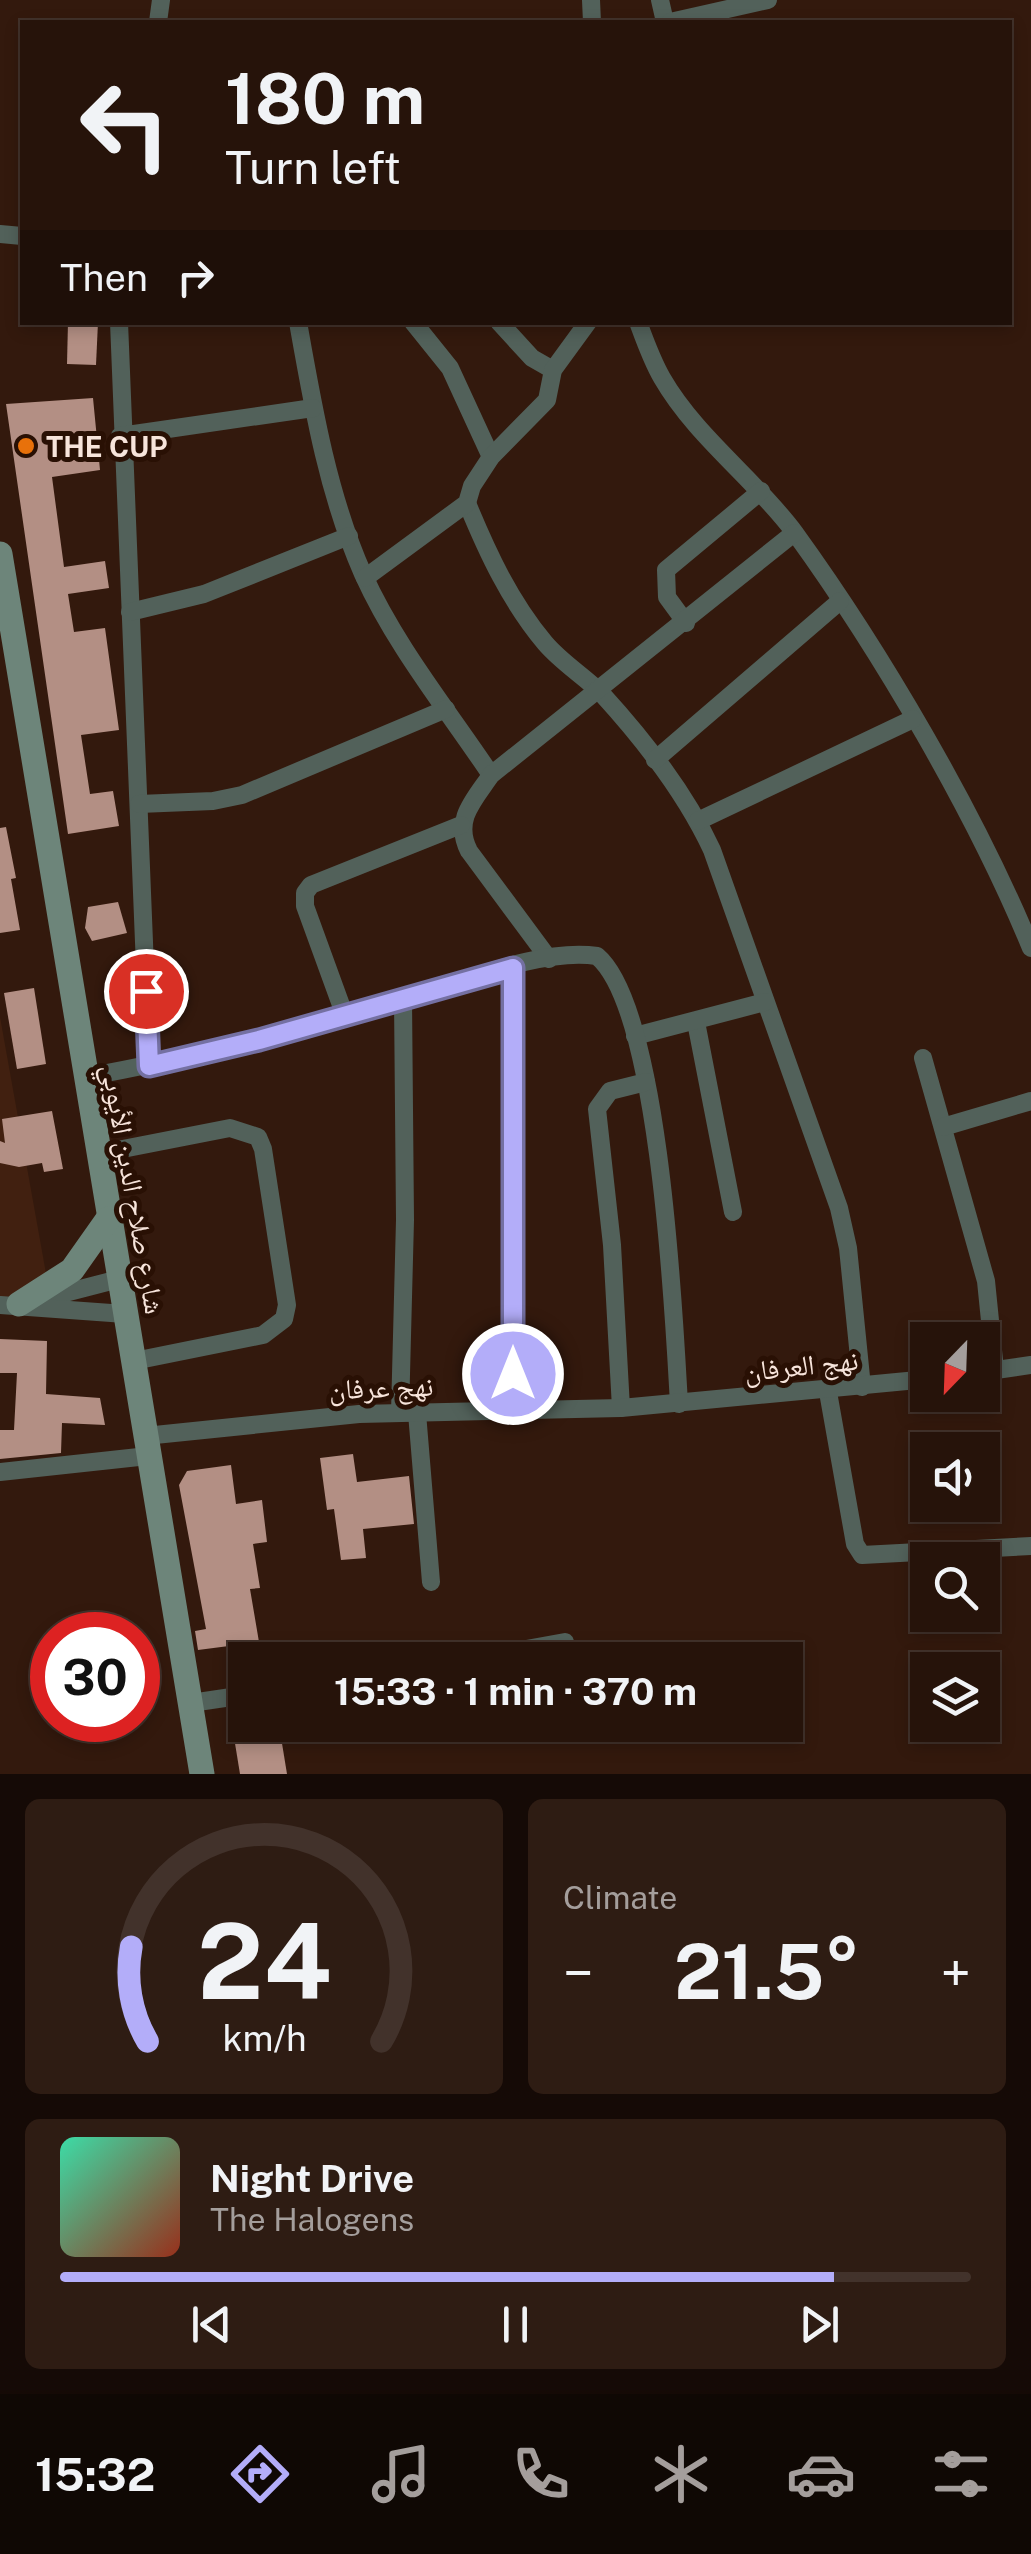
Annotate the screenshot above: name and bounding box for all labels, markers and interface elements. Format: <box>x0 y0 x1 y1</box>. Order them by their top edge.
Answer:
text: 180 m <box>225 57 425 140</box>
icon: left <box>60 60 190 190</box>
text: Turn left <box>225 141 401 194</box>
icon: right <box>168 250 223 305</box>
text: Then <box>60 255 148 300</box>
place label: THE CUP <box>46 430 168 463</box>
marker: THE CUP <box>15 435 37 457</box>
pin <box>104 949 189 1034</box>
icon: arrive <box>119 964 174 1019</box>
street label: شارع صلاح الدين الأيوبي <box>89 1061 172 1318</box>
position arrow <box>461 1322 565 1426</box>
north arrow <box>910 1322 1000 1412</box>
map controls <box>910 1322 1000 1742</box>
street label: نهج العرفان <box>742 1343 860 1389</box>
street label: نهج عرفان <box>328 1369 434 1407</box>
button: sound <box>910 1432 1000 1522</box>
button: search <box>910 1542 1000 1632</box>
speed limit sign: 30 <box>30 1612 160 1742</box>
button: layers <box>910 1652 1000 1742</box>
text: 15:33 · 1 min · 370 m <box>334 1669 697 1714</box>
text: Climate <box>563 1879 677 1916</box>
text: 24 <box>197 1900 331 2022</box>
text: 21.5° <box>674 1928 860 2016</box>
text: − <box>563 1941 594 2005</box>
text: + <box>941 1941 971 2005</box>
text: km/h <box>222 2017 306 2059</box>
text: Night Drive <box>210 2156 414 2201</box>
text: The Halogens <box>210 2201 414 2238</box>
icon: previous <box>184 2297 239 2352</box>
icon: pause <box>488 2297 543 2352</box>
icon: next <box>792 2297 847 2352</box>
icon: directions <box>225 2439 295 2509</box>
icon: music <box>366 2439 436 2509</box>
icon: phone <box>506 2439 576 2509</box>
icon: climate <box>646 2439 716 2509</box>
icon: car <box>786 2439 856 2509</box>
icon: filters <box>926 2439 996 2509</box>
text: 15:32 <box>35 2448 155 2501</box>

